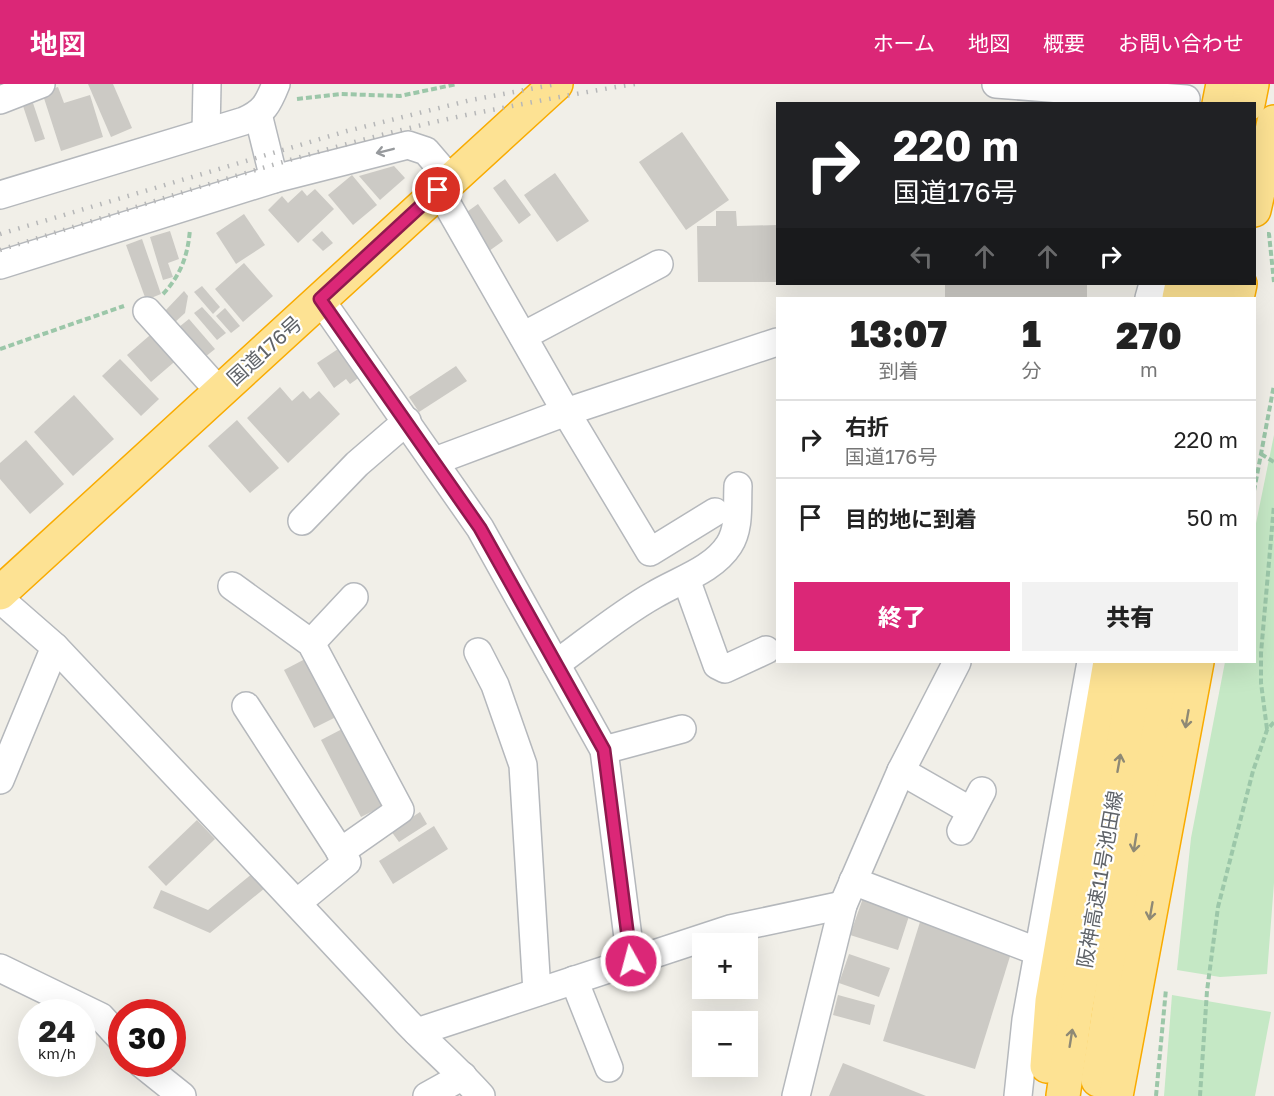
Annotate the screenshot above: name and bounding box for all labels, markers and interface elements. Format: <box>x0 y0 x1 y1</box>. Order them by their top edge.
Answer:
text: 地図 <box>30 27 86 60</box>
text: ホーム <box>873 30 935 56</box>
text: 地図 <box>968 30 1010 56</box>
text: 概要 <box>1043 30 1085 56</box>
text: お問い合わせ <box>1118 30 1244 56</box>
text: 220 m <box>893 120 1019 170</box>
icon: right <box>794 126 872 204</box>
one-way arrow <box>376 146 395 157</box>
pin <box>412 164 463 215</box>
icon: arrive <box>421 173 454 206</box>
text: 国道176号 <box>893 176 1018 208</box>
icon: left <box>905 240 938 273</box>
icon: ahead <box>968 240 1001 273</box>
icon: ahead <box>1031 240 1064 273</box>
icon: right <box>1094 240 1127 273</box>
street label: 国道176号 <box>222 310 306 390</box>
text: 13:07 <box>850 312 947 355</box>
text: 1 <box>1022 312 1041 355</box>
text: 270 <box>1116 314 1182 357</box>
text: m <box>1140 357 1158 381</box>
text: 到着 <box>879 358 919 382</box>
text: 分 <box>1022 358 1042 382</box>
text: 右折 <box>845 413 889 440</box>
icon: right <box>794 423 827 456</box>
text: 220 m <box>1174 426 1238 453</box>
text: 国道176号 <box>845 444 937 468</box>
icon: arrive <box>794 501 827 534</box>
text: 50 m <box>1187 504 1238 531</box>
text: 目的地に到着 <box>845 505 977 532</box>
button: 終了 <box>794 582 1010 651</box>
button: 共有 <box>1022 582 1238 651</box>
one-way arrow <box>1181 709 1192 728</box>
one-way arrow <box>1114 754 1125 774</box>
street label: 阪神高速11号池田線 <box>1072 789 1126 969</box>
one-way arrow <box>1129 833 1140 852</box>
one-way arrow <box>1145 900 1156 920</box>
position arrow <box>599 929 663 993</box>
map controls <box>692 933 758 1077</box>
button: + <box>692 933 758 999</box>
speed limit sign: 30 <box>108 999 186 1077</box>
button: − <box>692 1011 758 1077</box>
text: 24 <box>38 1013 76 1049</box>
one-way arrow <box>1066 1029 1077 1049</box>
text: km/h <box>38 1044 76 1062</box>

